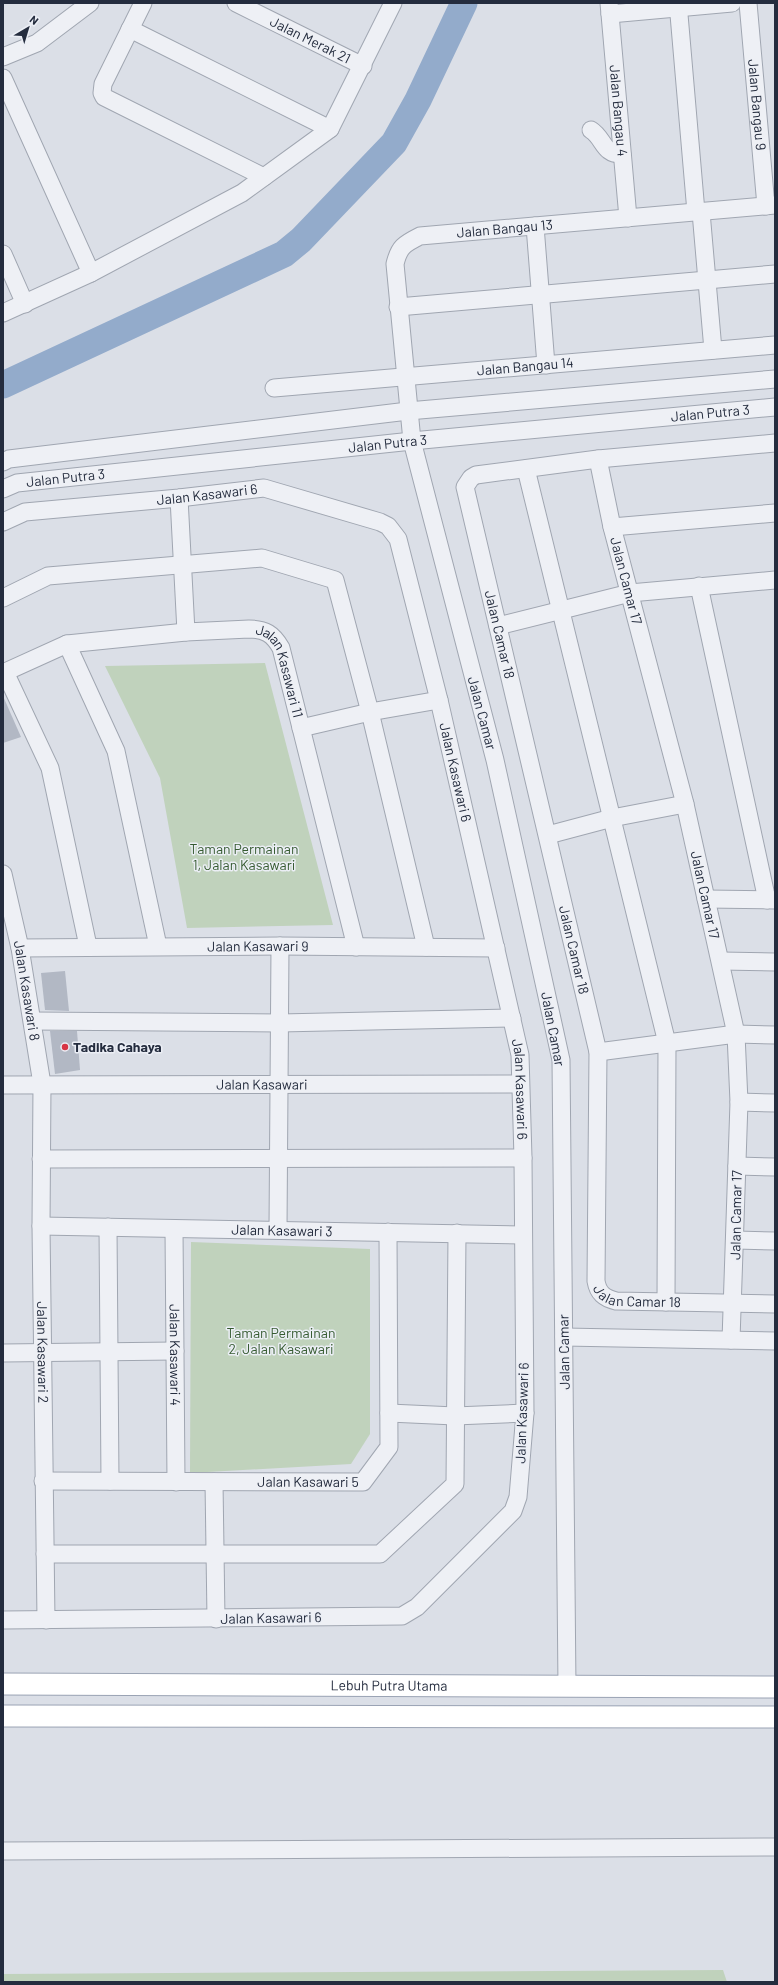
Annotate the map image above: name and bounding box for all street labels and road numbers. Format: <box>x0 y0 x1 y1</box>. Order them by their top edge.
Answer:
street label: Jalan Merak 21 <box>267 12 354 67</box>
street label: Jalan Bangau 9 <box>745 58 770 151</box>
street label: Jalan Bangau 4 <box>606 64 632 157</box>
street label: Jalan Bangau 13 <box>456 215 553 241</box>
street label: Jalan Bangau 14 <box>476 353 574 379</box>
street label: Jalan Putra 3 <box>670 400 750 425</box>
street label: Jalan Putra 3 <box>347 431 428 456</box>
street label: Jalan Putra 3 <box>25 465 106 490</box>
street label: Jalan Kasawari 6 <box>156 480 258 508</box>
street label: Jalan Camar 17 <box>607 535 646 627</box>
street label: Jalan Camar 18 <box>482 588 519 680</box>
street label: Jalan Kasawari 11 <box>254 620 307 719</box>
street label: Jalan Camar <box>465 674 500 751</box>
street label: Jalan Kasawari 6 <box>436 721 476 824</box>
street label: Jalan Camar 17 <box>688 849 724 941</box>
street label: Jalan Camar 18 <box>556 904 593 996</box>
street label: Jalan Kasawari 9 <box>207 937 309 955</box>
street label: Jalan Kasawari 8 <box>10 939 44 1042</box>
street label: Jalan Camar <box>538 990 569 1068</box>
street label: Jalan Kasawari 6 <box>509 1037 531 1140</box>
street label: Jalan Kasawari <box>216 1075 308 1093</box>
street label: Jalan Camar 17 <box>726 1170 745 1260</box>
street label: Jalan Kasawari 3 <box>231 1221 333 1239</box>
street label: Jalan Camar 18 <box>590 1282 681 1310</box>
street label: Jalan Kasawari 2 <box>34 1301 52 1403</box>
street label: Jalan Kasawari 4 <box>167 1304 184 1406</box>
street label: Jalan Camar <box>554 1314 573 1390</box>
street label: Jalan Kasawari 6 <box>511 1362 532 1464</box>
street label: Jalan Kasawari 5 <box>257 1473 359 1490</box>
street label: Jalan Kasawari 6 <box>220 1608 322 1627</box>
street label: Lebuh Putra Utama <box>330 1676 448 1694</box>

